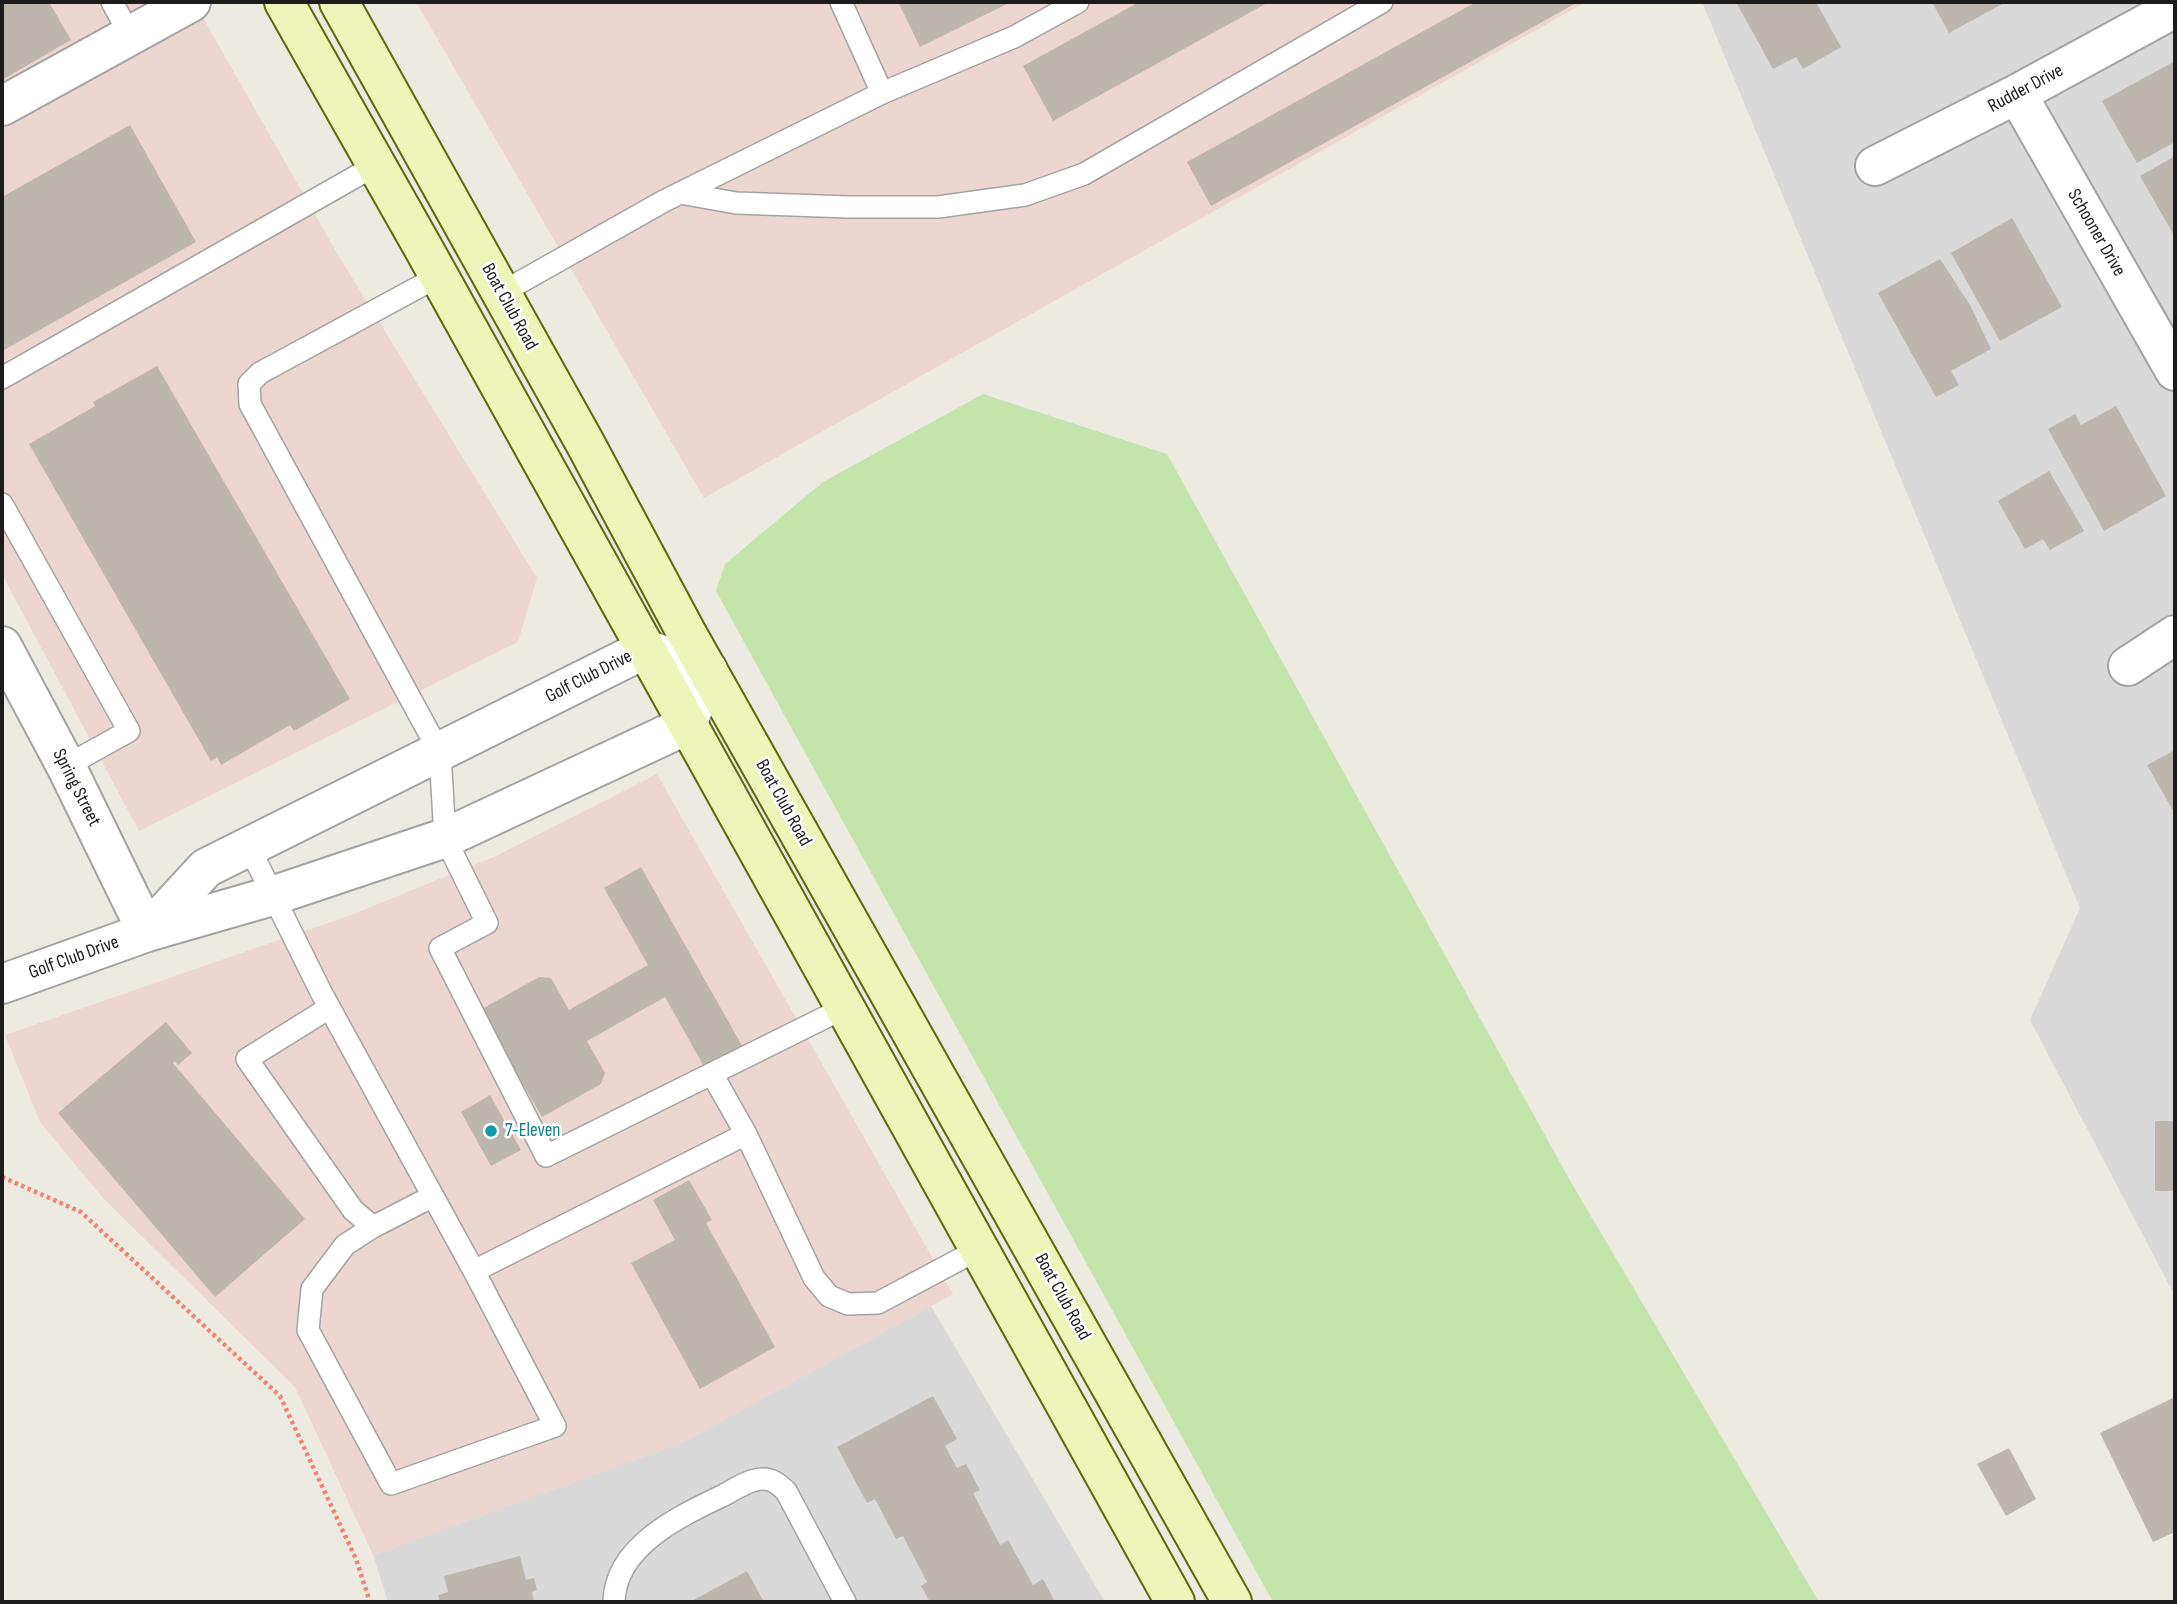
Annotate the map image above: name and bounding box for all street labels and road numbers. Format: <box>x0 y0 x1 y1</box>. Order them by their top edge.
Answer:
street label: Rudder Drive <box>1985 60 2067 118</box>
street label: Schooner Drive <box>2062 185 2130 281</box>
street label: Boat Club Road <box>476 260 542 354</box>
street label: Golf Club Drive <box>542 645 636 709</box>
street label: Spring Street <box>47 745 105 831</box>
street label: Boat Club Road <box>750 756 816 850</box>
street label: Golf Club Drive <box>26 931 122 985</box>
street label: Boat Club Road <box>1029 1250 1095 1344</box>

